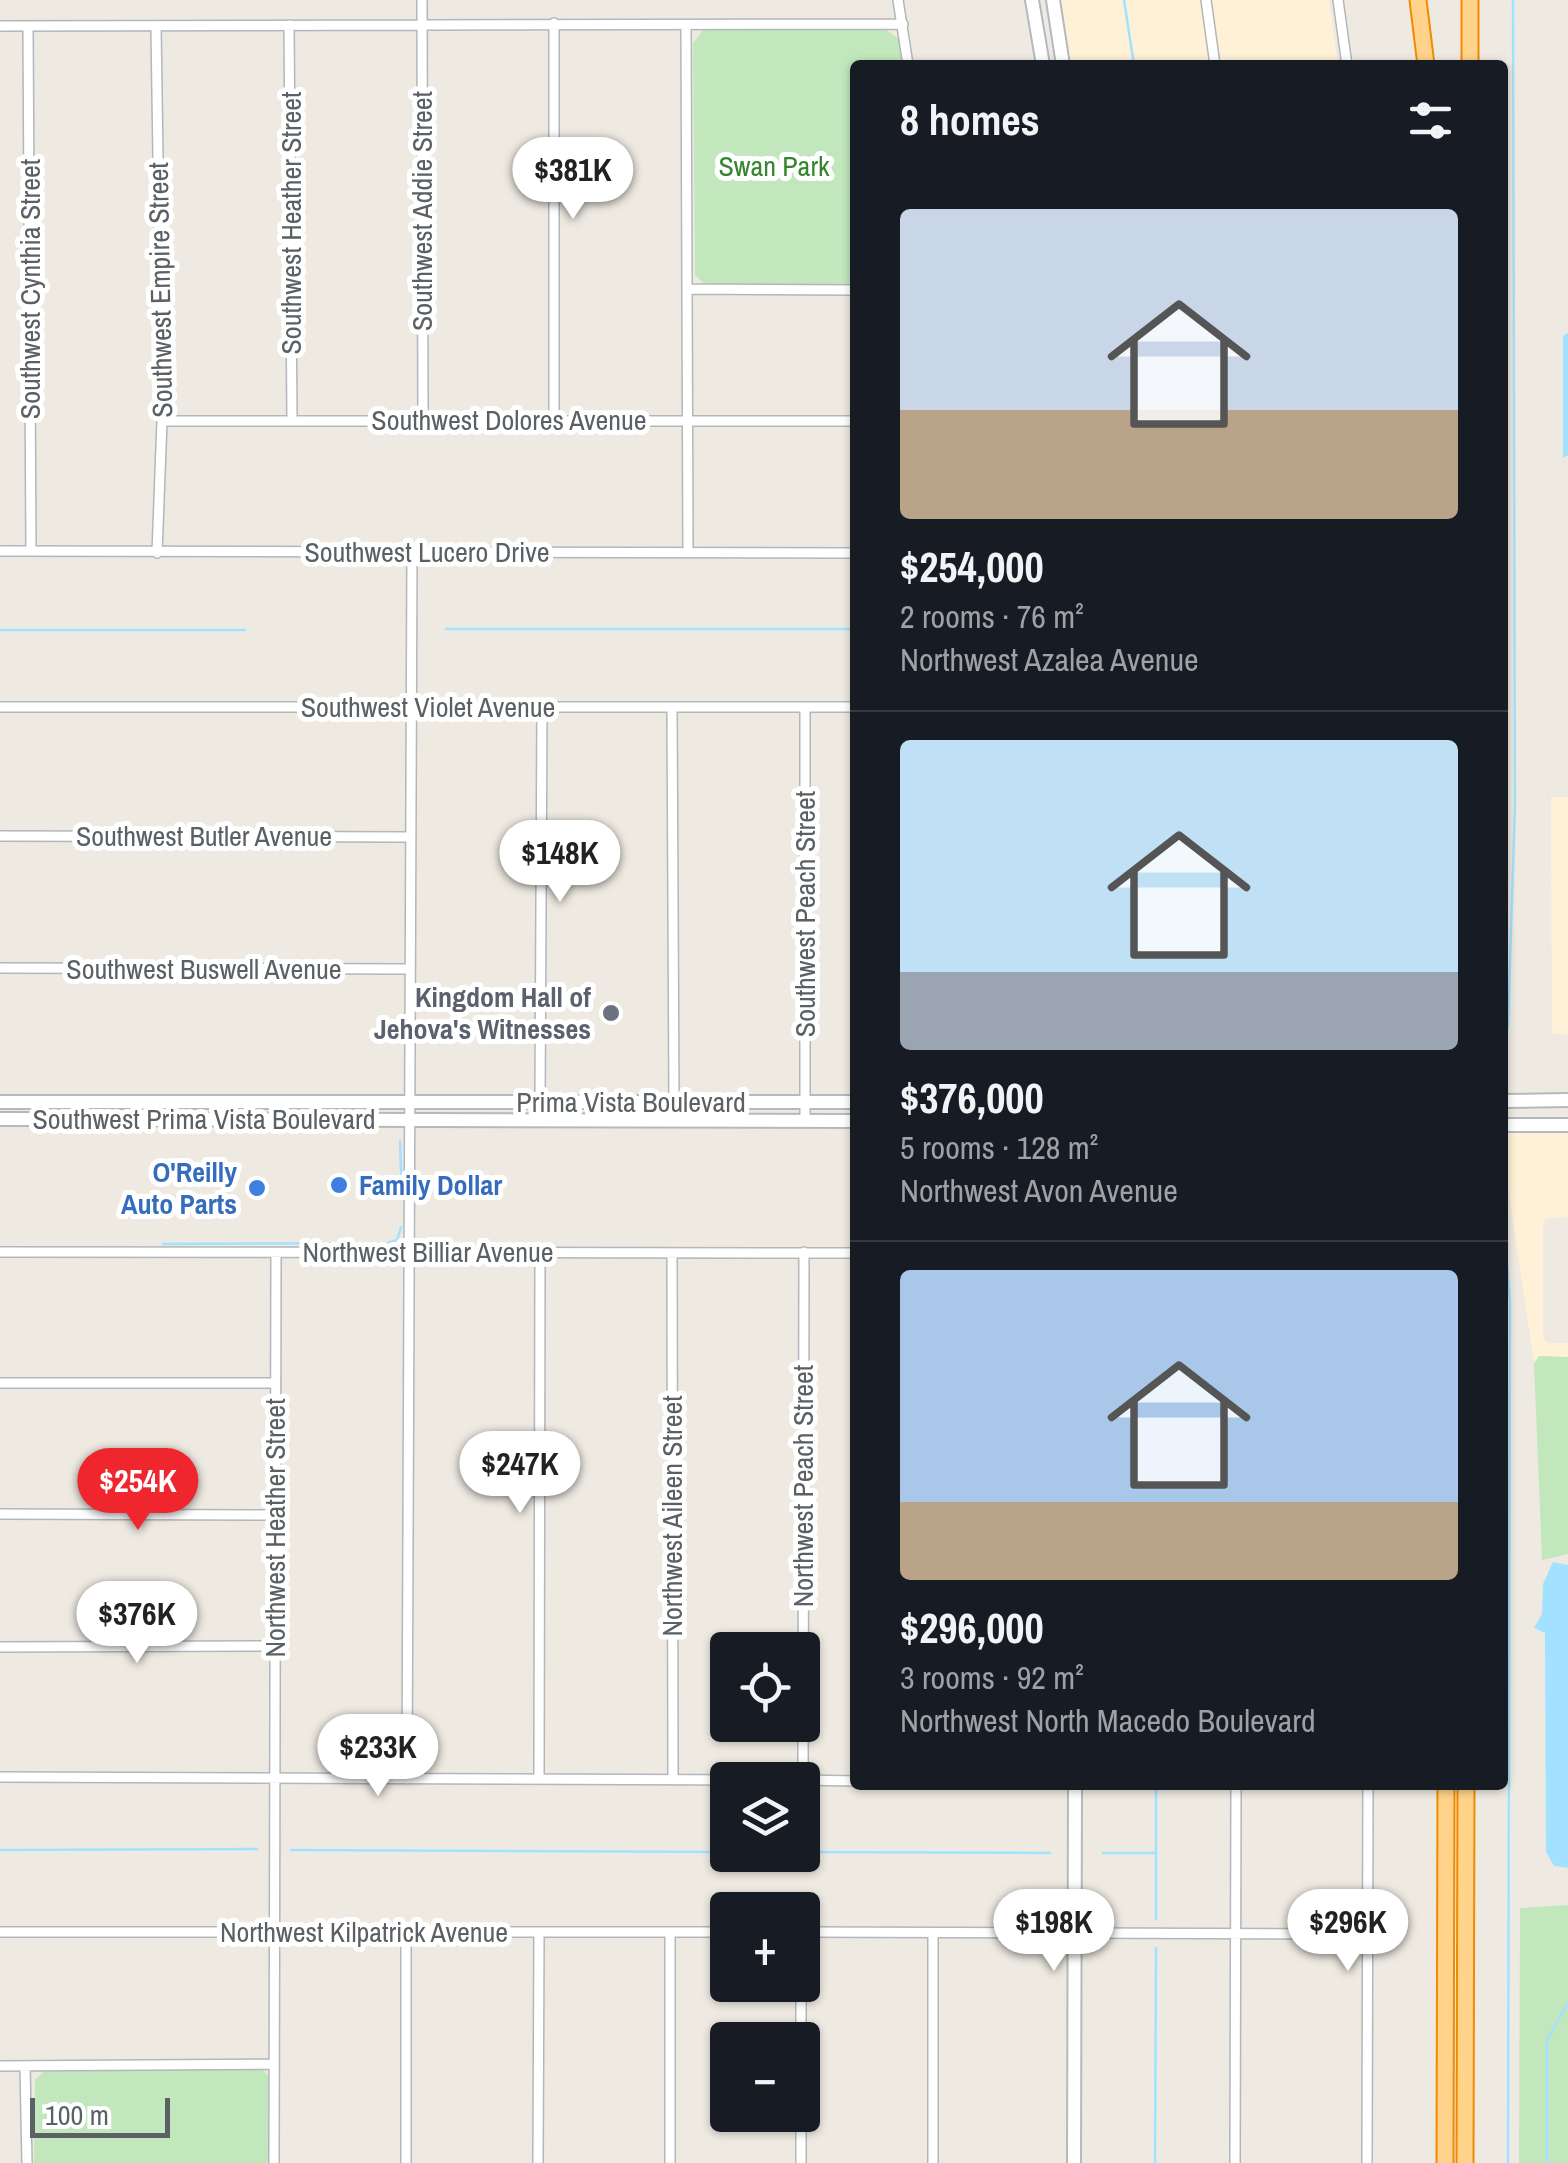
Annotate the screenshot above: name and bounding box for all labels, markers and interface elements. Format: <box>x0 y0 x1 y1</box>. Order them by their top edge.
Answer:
street label: Southwest Addie Street <box>403 91 441 331</box>
street label: Southwest Heather Street <box>272 92 310 354</box>
text: 8 homes <box>900 92 1040 148</box>
icon: filters <box>1403 93 1458 148</box>
pin: $381K <box>503 137 643 222</box>
park label: Swan Park <box>718 147 830 185</box>
text: $381K <box>534 148 612 191</box>
street label: Southwest Cynthia Street <box>11 159 49 419</box>
street label: Southwest Empire Street <box>139 162 181 418</box>
icon: home <box>1089 274 1269 454</box>
street label: Southwest Dolores Avenue <box>371 401 647 439</box>
street label: Southwest Lucero Drive <box>304 533 550 571</box>
text: $254,000 <box>900 539 1044 595</box>
text: 2 rooms · 76 m² <box>900 595 1084 638</box>
text: Northwest Azalea Avenue <box>900 638 1199 681</box>
street label: Southwest Violet Avenue <box>301 688 555 726</box>
street label: Southwest Peach Street <box>786 791 824 1037</box>
icon: home <box>1089 805 1269 985</box>
street label: Southwest Butler Avenue <box>76 817 332 855</box>
pin: $148K <box>490 820 630 905</box>
text: $148K <box>521 831 599 874</box>
street label: Southwest Buswell Avenue <box>66 950 342 988</box>
place label: Kingdom Hall of Jehova's Witnesses <box>374 978 591 1048</box>
marker: Kingdom Hall of Jehova's Witnesses <box>600 1002 622 1024</box>
text: $376,000 <box>900 1070 1044 1126</box>
street label: Prima Vista Boulevard <box>516 1083 746 1121</box>
street label: Southwest Prima Vista Boulevard <box>33 1100 375 1138</box>
text: 5 rooms · 128 m² <box>900 1126 1098 1169</box>
place label: O'Reilly Auto Parts <box>121 1153 237 1223</box>
place label: Family Dollar <box>359 1166 502 1204</box>
text: Northwest Avon Avenue <box>900 1169 1178 1212</box>
marker: Family Dollar <box>328 1174 350 1196</box>
marker: O'Reilly Auto Parts <box>246 1177 268 1199</box>
street label: Northwest Billiar Avenue <box>302 1233 554 1271</box>
icon: home <box>1089 1335 1269 1515</box>
street label: Northwest Peach Street <box>784 1365 822 1607</box>
street label: Northwest Aileen Street <box>653 1395 691 1637</box>
street label: Northwest Heather Street <box>256 1398 294 1658</box>
pin: $247K <box>450 1431 590 1516</box>
text: $247K <box>481 1442 559 1485</box>
pin: $254K <box>68 1448 208 1533</box>
text: $254K <box>99 1459 177 1502</box>
pin: $376K <box>67 1581 207 1666</box>
text: $376K <box>98 1592 176 1635</box>
text: $296,000 <box>900 1600 1044 1656</box>
map controls <box>710 1632 820 2132</box>
button: locate <box>710 1632 820 1742</box>
text: 3 rooms · 92 m² <box>900 1656 1084 1699</box>
text: Northwest North Macedo Boulevard <box>900 1699 1316 1742</box>
pin: $233K <box>308 1714 448 1799</box>
text: $233K <box>339 1725 417 1768</box>
button: layers <box>710 1762 820 1872</box>
pin: $198K <box>984 1889 1124 1974</box>
pin: $296K <box>1278 1889 1418 1974</box>
button: + <box>710 1892 820 2002</box>
text: $198K <box>1015 1900 1093 1943</box>
text: $296K <box>1309 1900 1387 1943</box>
street label: Northwest Kilpatrick Avenue <box>220 1913 508 1951</box>
button: − <box>710 2022 820 2132</box>
scale bar <box>30 2093 170 2138</box>
text: 100 m <box>45 2096 109 2134</box>

